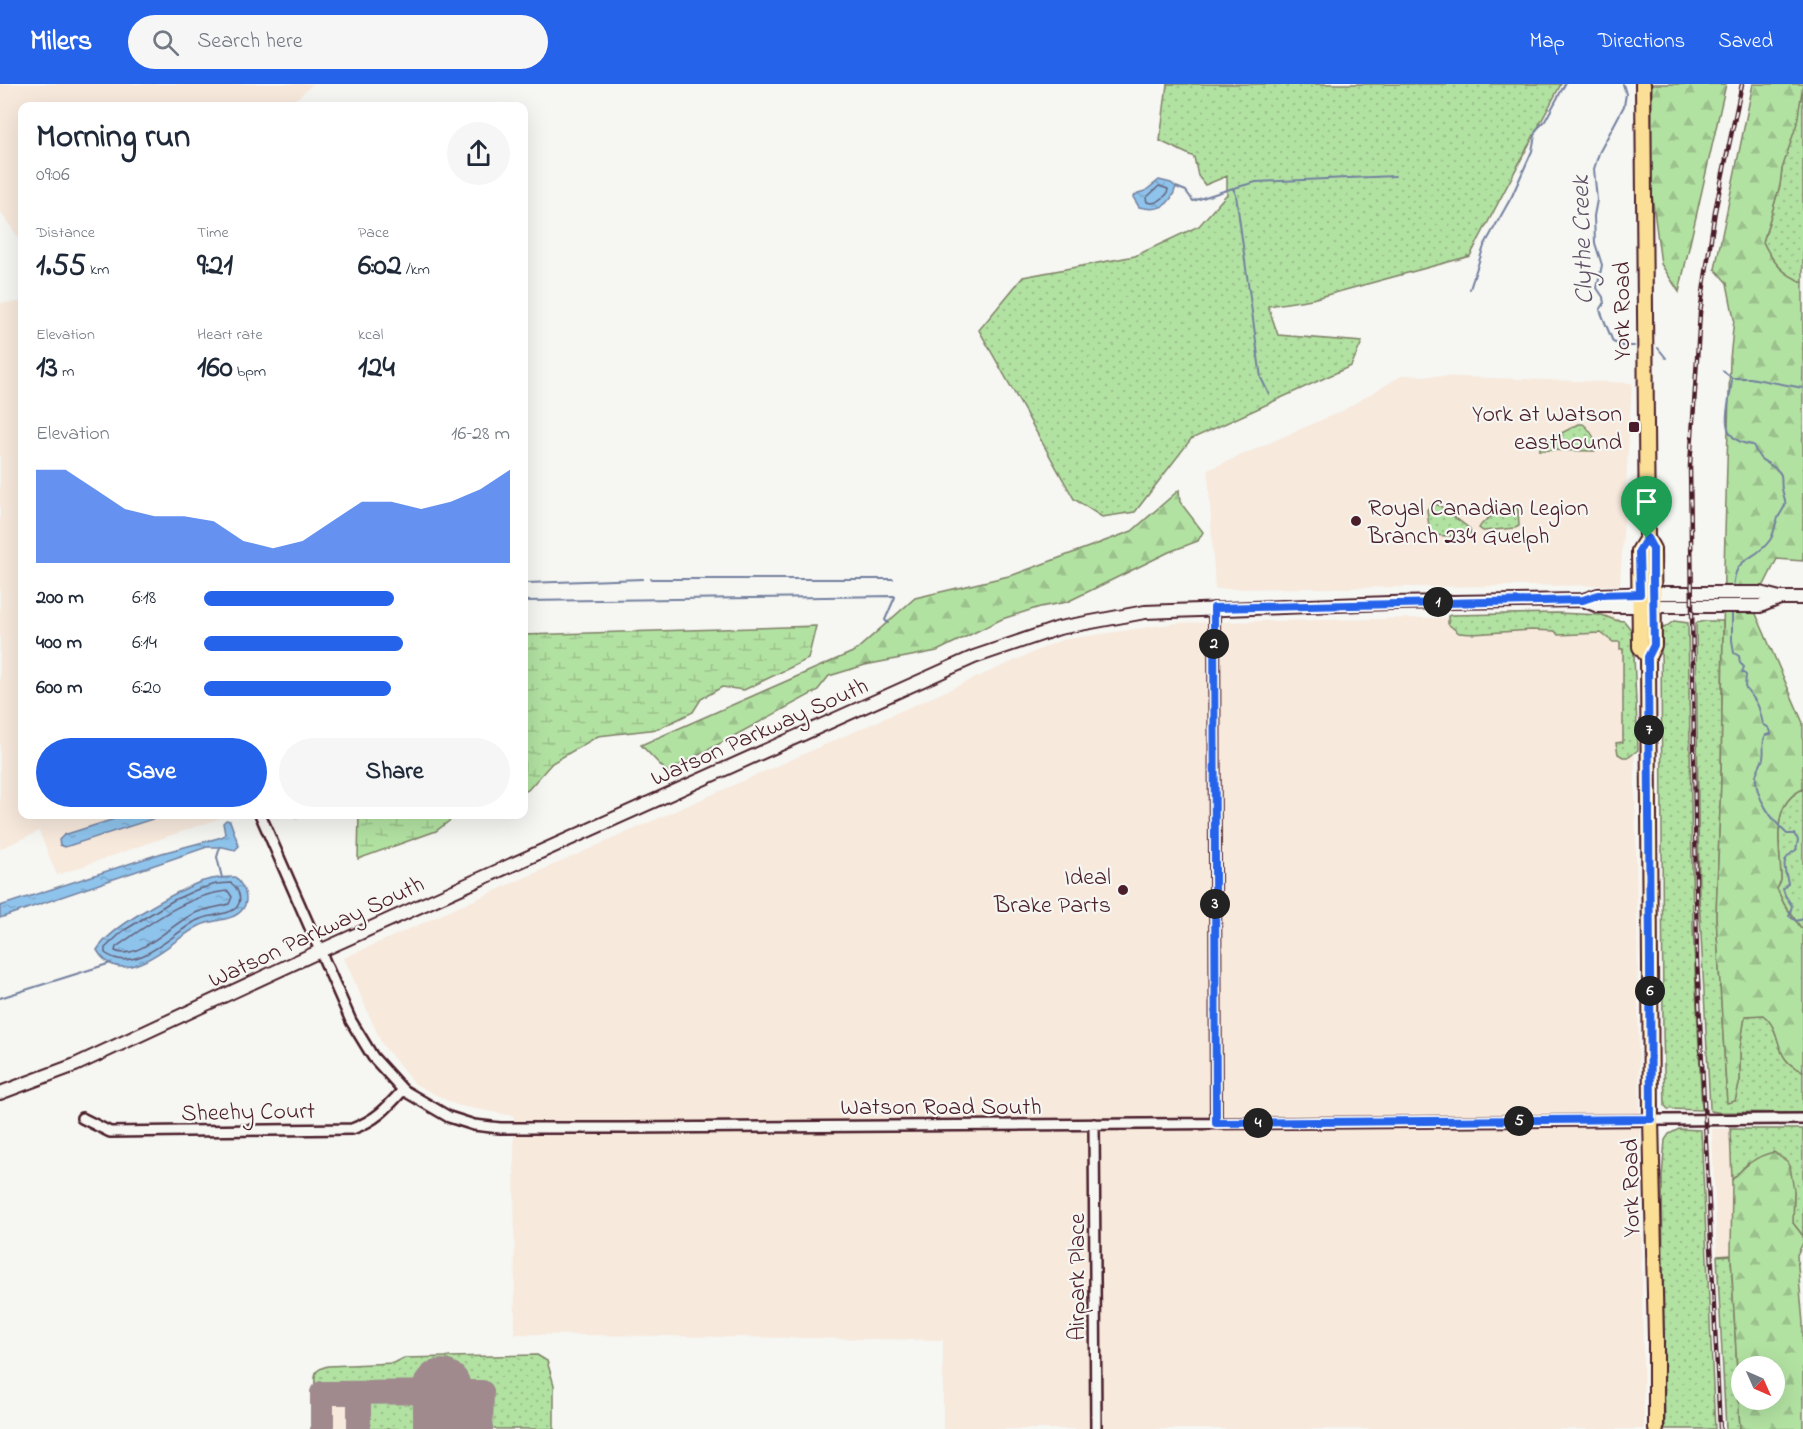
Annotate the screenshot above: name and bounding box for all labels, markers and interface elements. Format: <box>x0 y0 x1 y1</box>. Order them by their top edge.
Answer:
search box <box>128 15 548 69</box>
text: Milers <box>30 22 92 63</box>
icon: search <box>149 26 182 59</box>
text: Search here <box>197 26 303 58</box>
text: Map <box>1529 27 1565 57</box>
text: Directions <box>1598 27 1685 57</box>
text: Saved <box>1718 27 1773 57</box>
text: Morning run <box>36 114 190 162</box>
button: share <box>447 122 510 185</box>
text: 09:06 <box>36 161 70 190</box>
water label: Clythe Creek <box>1563 173 1605 305</box>
text: Distance <box>36 221 95 245</box>
text: Time <box>197 221 229 245</box>
text: Pace <box>358 221 389 245</box>
text: 1.55 <box>36 245 86 289</box>
text: 9:21 <box>197 245 233 289</box>
text: 6:02 <box>358 245 402 289</box>
text: km <box>86 258 109 282</box>
text: /km <box>402 258 430 282</box>
street label: York Road <box>1606 261 1641 360</box>
text: Elevation <box>36 323 95 347</box>
text: Heart rate <box>197 323 263 347</box>
text: kcal <box>358 323 383 347</box>
text: 13 <box>36 347 58 391</box>
text: 160 <box>197 347 233 391</box>
text: 124 <box>358 347 395 391</box>
text: m <box>58 360 74 384</box>
text: bpm <box>233 360 266 384</box>
place label: York at Watson eastbound <box>1472 398 1623 461</box>
text: Elevation <box>36 420 110 449</box>
text: 16–28 m <box>451 420 510 449</box>
marker: York at Watson eastbound <box>1627 420 1641 434</box>
pin <box>1621 476 1672 538</box>
icon: arrive <box>1630 485 1663 518</box>
place label: Royal Canadian Legion Branch 234 Guelph <box>1367 492 1589 555</box>
marker: Royal Canadian Legion Branch 234 Guelph <box>1349 514 1363 528</box>
text: 200 m <box>36 584 84 613</box>
text: 6:18 <box>132 584 156 613</box>
pin: 1 <box>1423 587 1453 617</box>
text: 1 <box>1435 590 1441 614</box>
text: 400 m <box>36 629 82 658</box>
text: 6:14 <box>132 629 157 658</box>
pin: 2 <box>1199 629 1229 659</box>
text: 2 <box>1210 632 1218 656</box>
street label: Watson Parkway South <box>646 670 875 798</box>
text: 600 m <box>36 674 83 703</box>
text: 6:20 <box>132 674 161 703</box>
pin: 7 <box>1634 715 1664 745</box>
text: 7 <box>1646 718 1652 742</box>
button: Save <box>36 738 267 807</box>
button: Share <box>279 738 510 807</box>
place label: Ideal Brake Parts <box>993 861 1111 924</box>
street label: Watson Parkway South <box>203 868 431 1000</box>
marker: Ideal Brake Parts <box>1116 883 1130 897</box>
pin: 3 <box>1200 889 1230 919</box>
text: 3 <box>1212 892 1218 916</box>
pin: 6 <box>1635 976 1665 1006</box>
text: 6 <box>1646 979 1654 1003</box>
street label: Watson Road South <box>840 1091 1042 1126</box>
street label: Sheehy Court <box>181 1095 315 1133</box>
pin: 5 <box>1504 1106 1534 1136</box>
pin: 4 <box>1243 1108 1273 1138</box>
text: 5 <box>1514 1109 1524 1133</box>
text: 4 <box>1255 1111 1261 1135</box>
street label: York Road <box>1614 1138 1651 1238</box>
street label: Airpark Place <box>1061 1213 1096 1341</box>
north arrow <box>1731 1356 1785 1410</box>
map controls <box>1731 1356 1785 1410</box>

